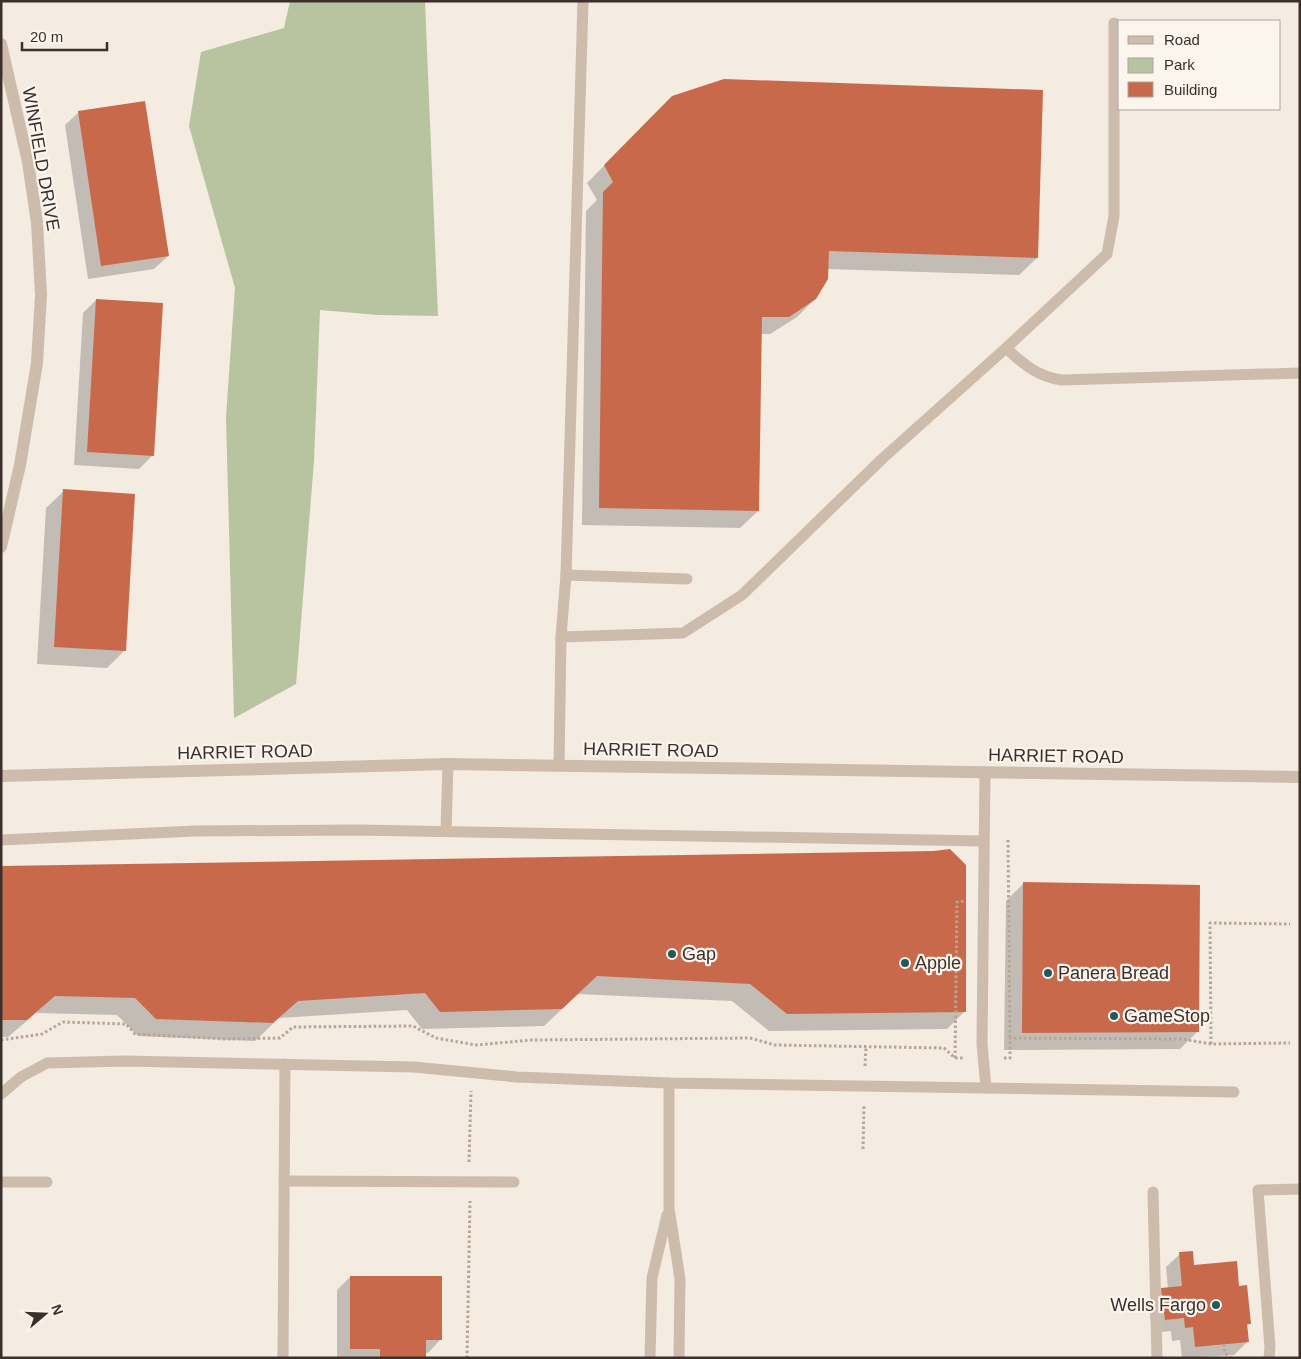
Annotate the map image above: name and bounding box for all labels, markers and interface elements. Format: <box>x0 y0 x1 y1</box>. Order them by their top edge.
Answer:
scale bar <box>22 20 108 52</box>
legend <box>1118 20 1281 110</box>
text: 20 m <box>30 28 63 45</box>
text: Road <box>1164 31 1200 48</box>
text: Park <box>1164 56 1195 73</box>
text: Building <box>1164 81 1217 98</box>
street label: WINFIELD DRIVE <box>18 85 64 233</box>
street label: HARRIET ROAD <box>583 739 719 761</box>
street label: HARRIET ROAD <box>177 741 313 763</box>
street label: HARRIET ROAD <box>988 745 1124 767</box>
place label: Gap <box>682 944 716 964</box>
marker: Gap <box>666 948 678 960</box>
place label: Apple <box>915 953 961 973</box>
marker: Apple <box>899 957 911 969</box>
place label: Panera Bread <box>1058 963 1169 983</box>
marker: Panera Bread <box>1042 967 1054 979</box>
place label: GameStop <box>1124 1006 1210 1026</box>
marker: GameStop <box>1108 1010 1120 1022</box>
north arrow <box>20 1289 70 1339</box>
place label: Wells Fargo <box>1110 1295 1206 1315</box>
marker: Wells Fargo <box>1210 1299 1222 1311</box>
text: N <box>48 1302 67 1317</box>

